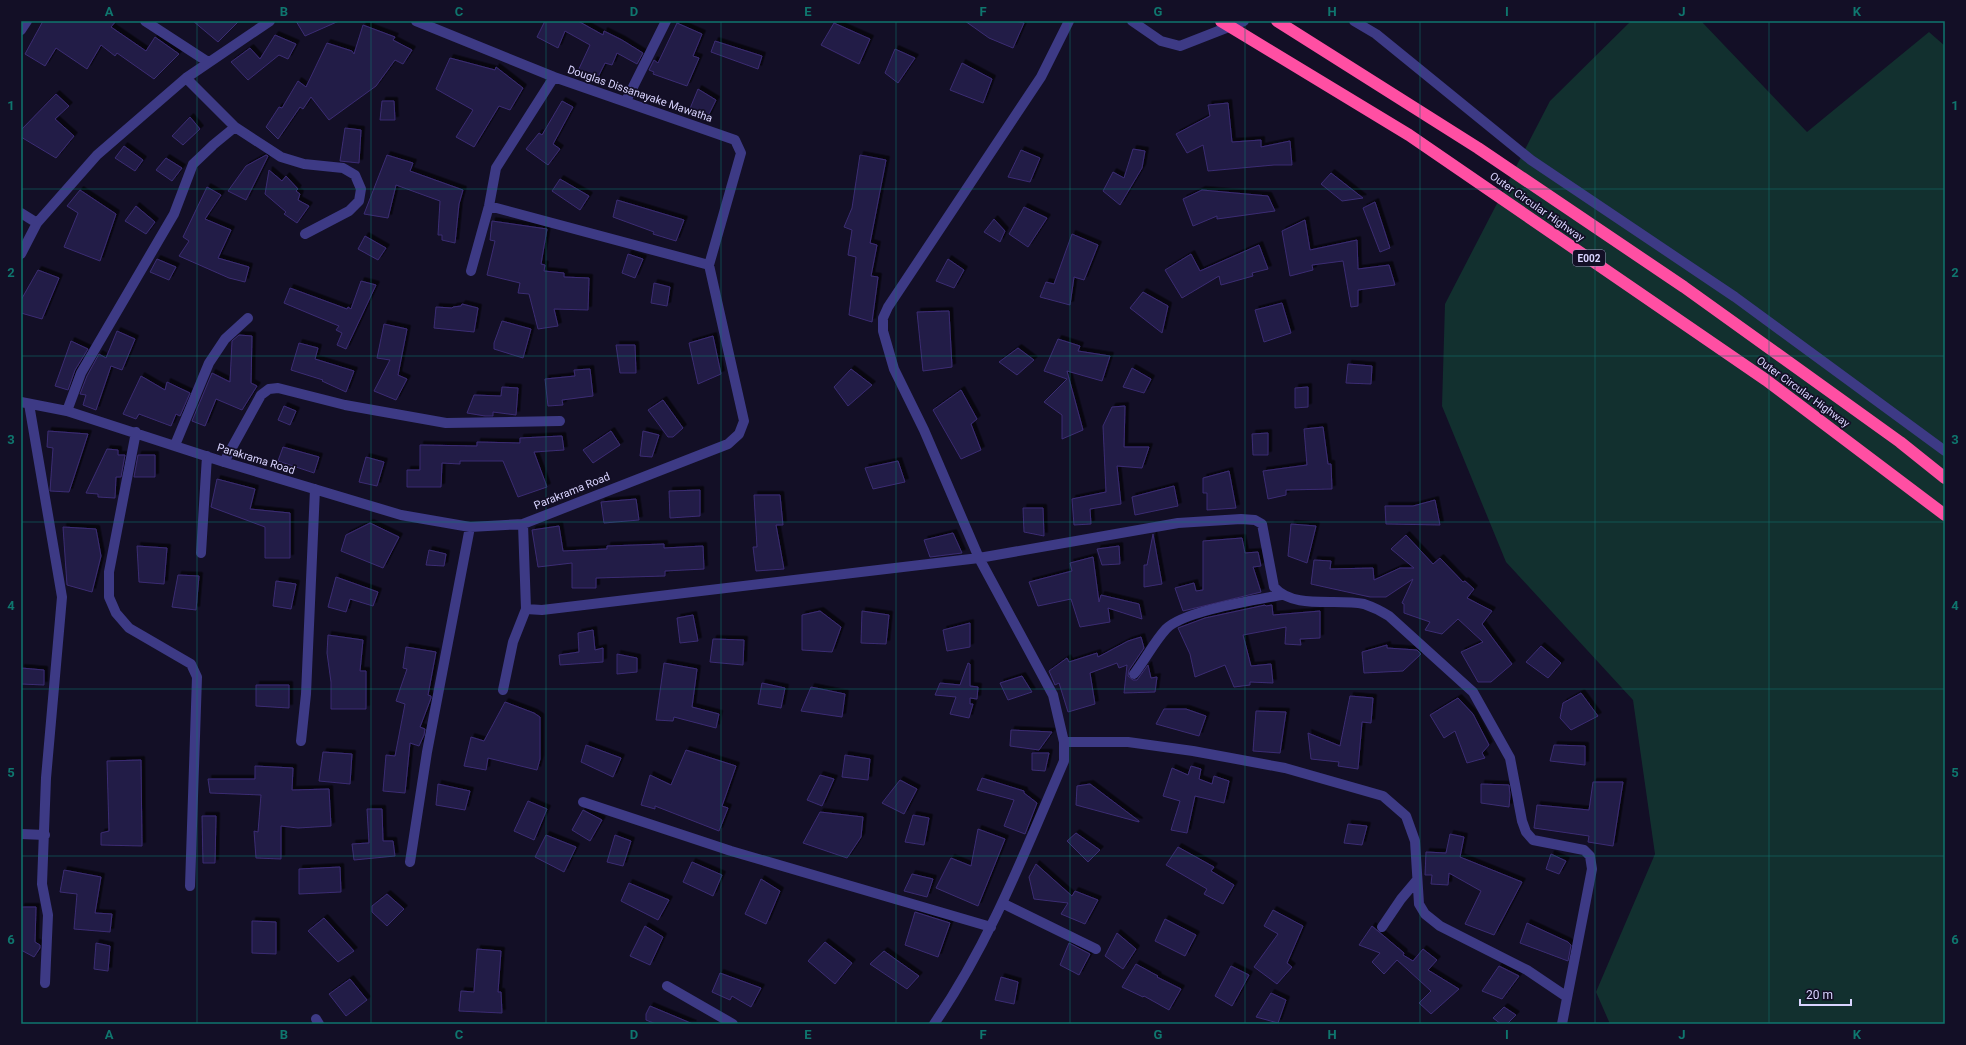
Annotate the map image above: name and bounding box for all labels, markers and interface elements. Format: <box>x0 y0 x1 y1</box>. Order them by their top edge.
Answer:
text: A <box>105 4 114 19</box>
text: B <box>280 4 288 19</box>
text: C <box>455 4 464 19</box>
text: D <box>630 4 638 19</box>
text: E <box>804 4 812 19</box>
text: F <box>979 4 987 19</box>
text: G <box>1154 4 1163 19</box>
text: H <box>1327 4 1337 19</box>
text: I <box>1505 4 1509 19</box>
text: J <box>1678 4 1686 19</box>
text: K <box>1853 4 1862 19</box>
street label: Douglas Dissanayake Mawatha <box>566 63 714 125</box>
text: 1 <box>7 98 15 113</box>
text: 1 <box>1951 98 1959 113</box>
street label: Outer Circular Highway <box>1487 170 1587 245</box>
road number: E002 <box>1573 250 1605 266</box>
text: 2 <box>7 265 15 280</box>
text: 2 <box>1951 265 1959 280</box>
street label: Outer Circular Highway <box>1754 354 1853 431</box>
text: 3 <box>7 432 15 447</box>
text: 3 <box>1951 432 1959 447</box>
street label: Parakrama Road <box>215 441 297 477</box>
street label: Parakrama Road <box>532 470 612 512</box>
text: 4 <box>7 598 15 613</box>
text: 4 <box>1951 598 1959 613</box>
text: 5 <box>7 765 15 780</box>
text: 5 <box>1951 765 1959 780</box>
text: 6 <box>7 932 15 947</box>
text: 6 <box>1951 932 1959 947</box>
scale bar <box>1800 981 1851 1007</box>
text: 20 m <box>1806 988 1833 1002</box>
text: A <box>105 1027 114 1042</box>
text: B <box>280 1027 288 1042</box>
text: C <box>455 1027 464 1042</box>
text: D <box>630 1027 638 1042</box>
text: E <box>804 1027 812 1042</box>
text: F <box>979 1027 987 1042</box>
text: G <box>1154 1027 1163 1042</box>
text: H <box>1327 1027 1337 1042</box>
text: I <box>1505 1027 1509 1042</box>
text: J <box>1678 1027 1686 1042</box>
text: K <box>1853 1027 1862 1042</box>

